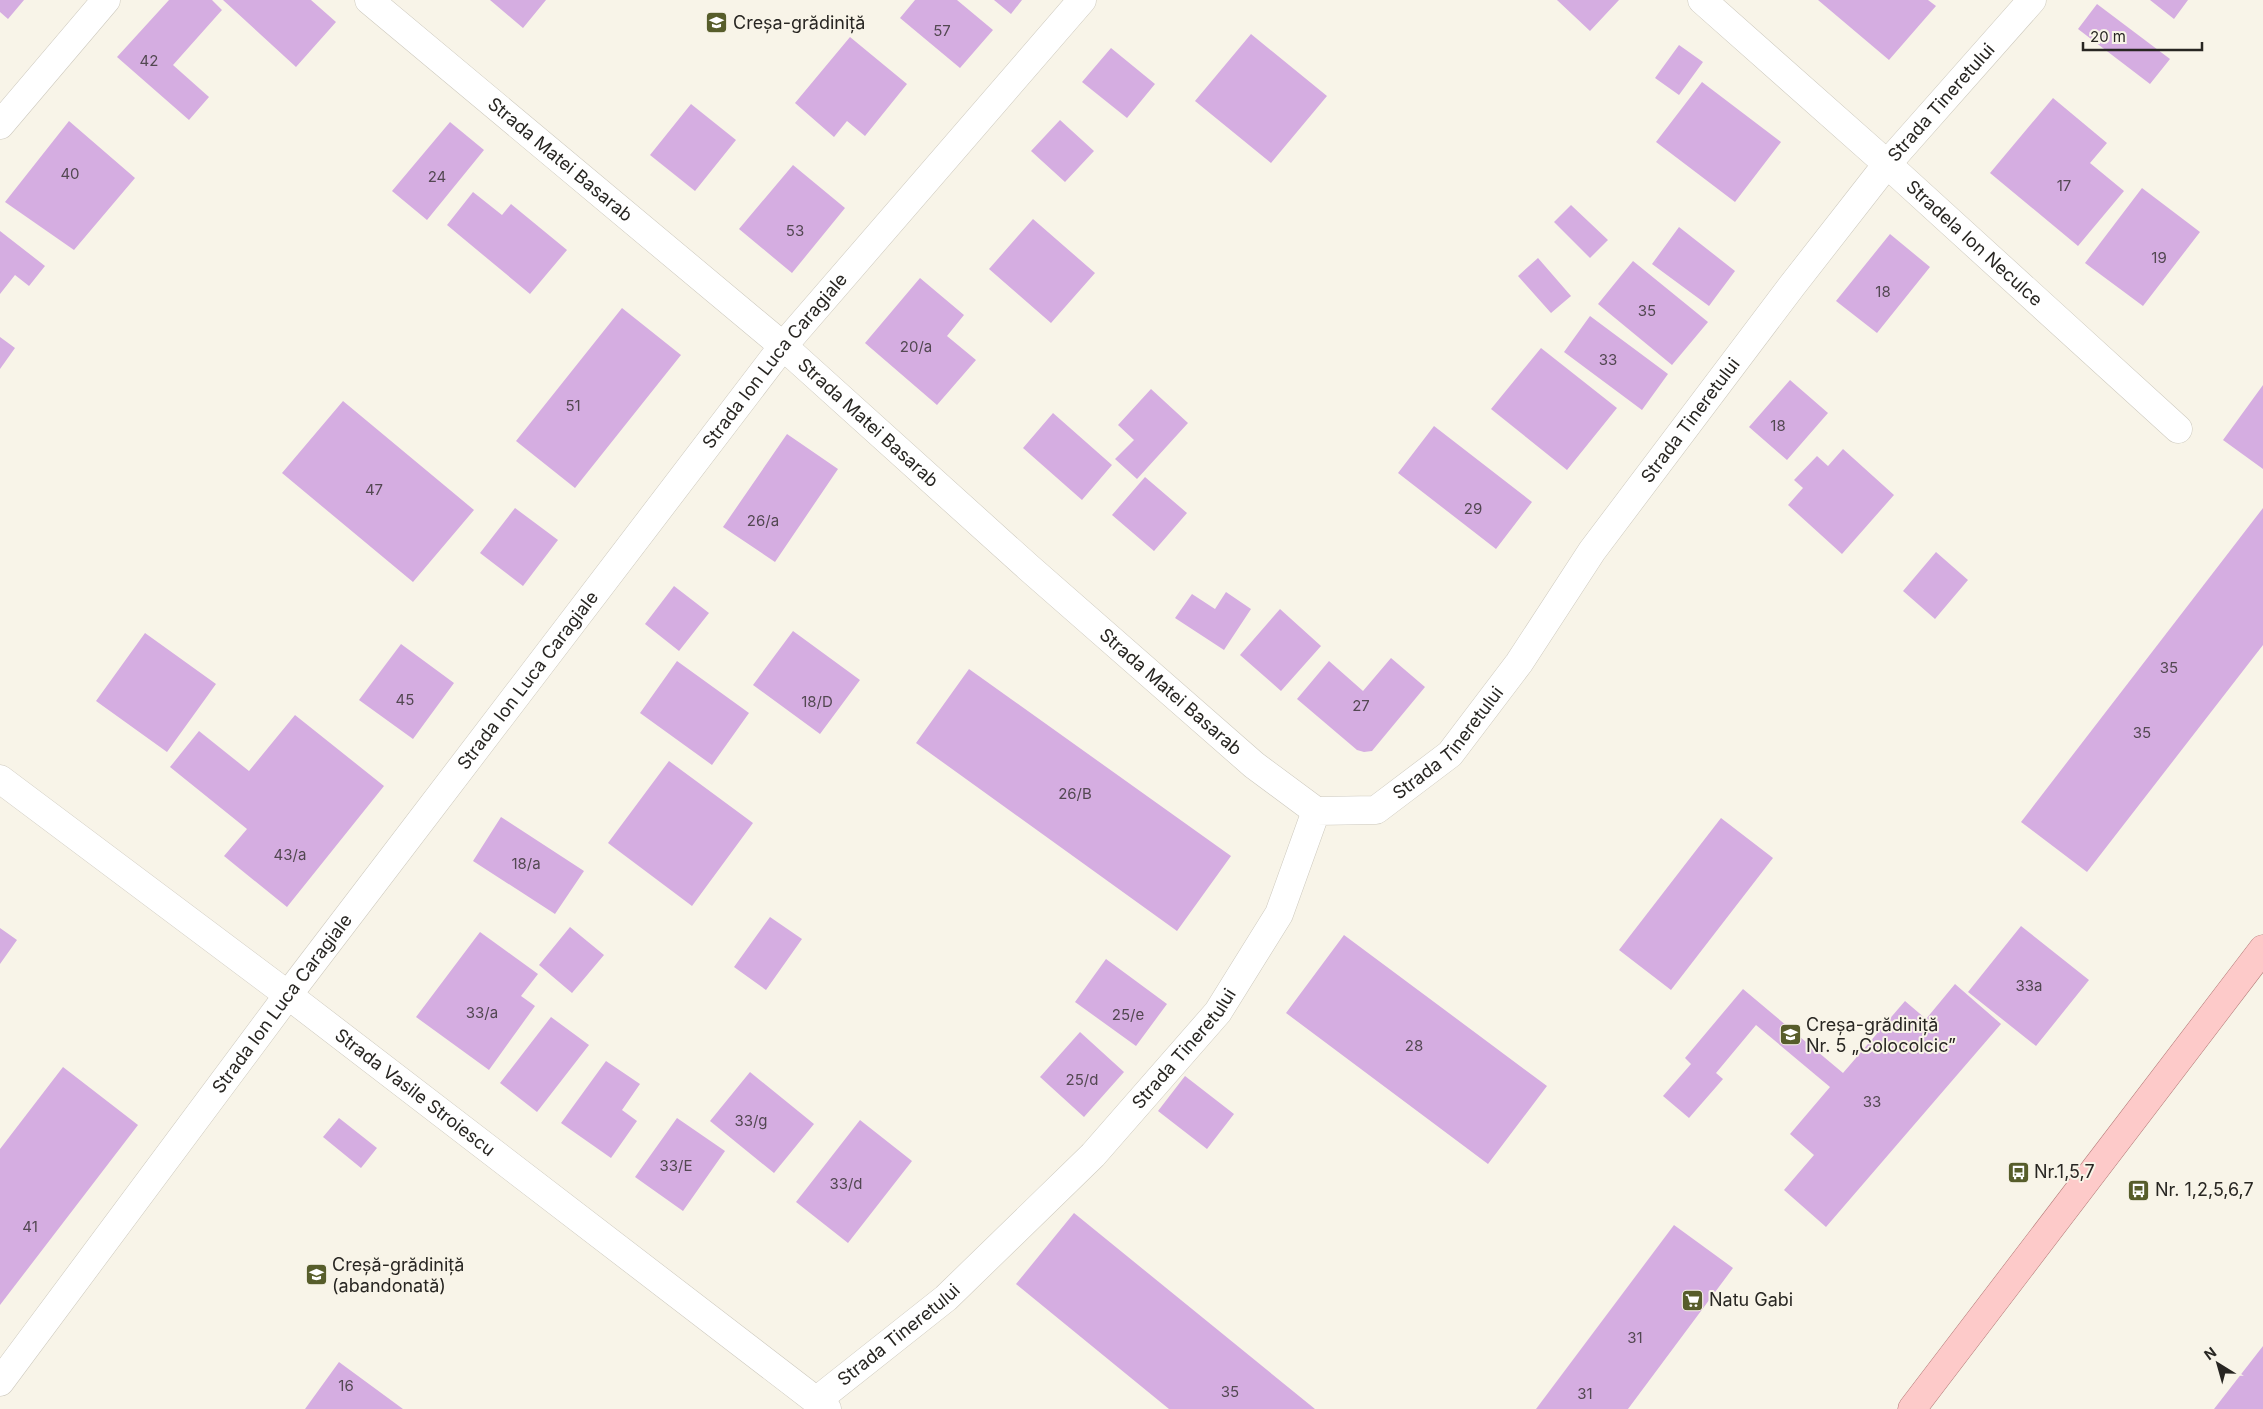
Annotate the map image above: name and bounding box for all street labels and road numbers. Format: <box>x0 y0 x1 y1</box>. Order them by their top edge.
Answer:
street label: Strada Tineretului <box>1883 39 1999 166</box>
street label: Strada Matei Basarab <box>484 93 637 226</box>
street label: Stradela Ion Neculce <box>1902 176 2047 310</box>
street label: Strada Ion Luca Caragiale <box>698 269 851 452</box>
street label: Strada Matei Basarab <box>794 354 943 491</box>
street label: Strada Tineretului <box>1636 354 1744 487</box>
street label: Strada Ion Luca Caragiale <box>453 587 602 774</box>
street label: Strada Matei Basarab <box>1096 624 1246 759</box>
street label: Strada Tineretului <box>1388 682 1507 804</box>
street label: Strada Ion Luca Caragiale <box>208 910 356 1097</box>
street label: Strada Tineretului <box>1127 985 1240 1113</box>
street label: Strada Vasile Stroiescu <box>331 1024 499 1160</box>
street label: Strada Tineretului <box>833 1279 964 1390</box>

